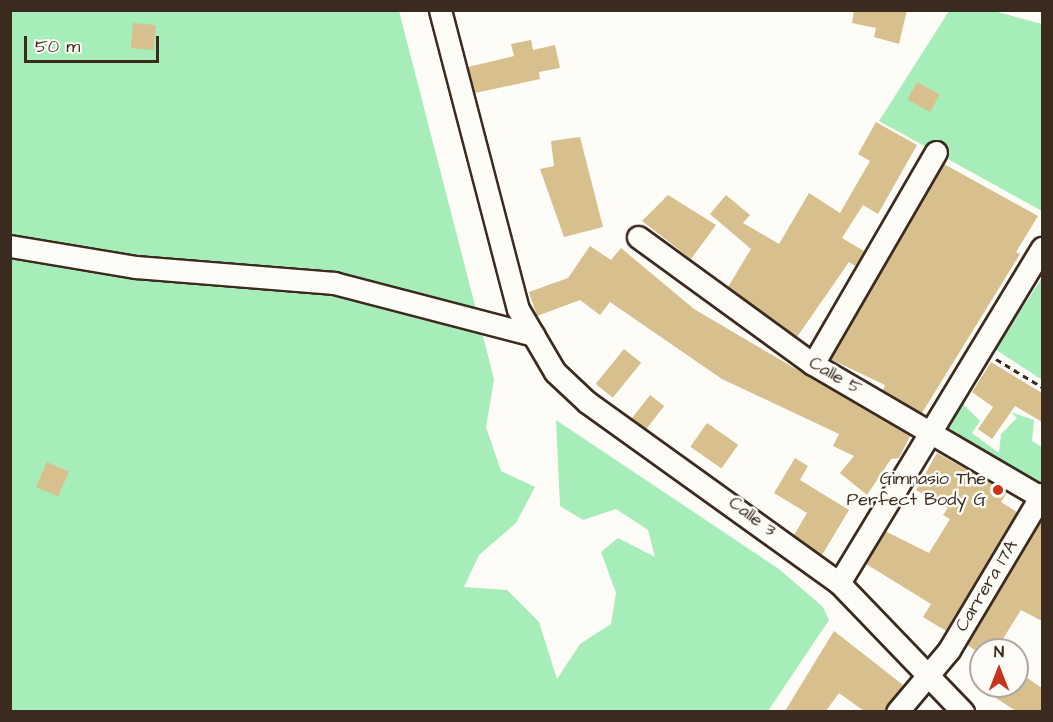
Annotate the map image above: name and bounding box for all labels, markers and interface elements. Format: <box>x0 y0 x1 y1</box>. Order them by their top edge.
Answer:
scale bar <box>27 24 162 62</box>
text: 50 m <box>35 34 80 59</box>
street label: Calle 5 <box>805 352 865 400</box>
place label: Gimnasio The Perfect Body G <box>847 469 986 512</box>
marker: Gimnasio The Perfect Body G <box>991 483 1005 497</box>
street label: Calle 3 <box>724 492 780 542</box>
street label: Carrera 17A <box>951 536 1023 636</box>
north arrow <box>969 638 1029 698</box>
text: N <box>994 641 1004 663</box>

